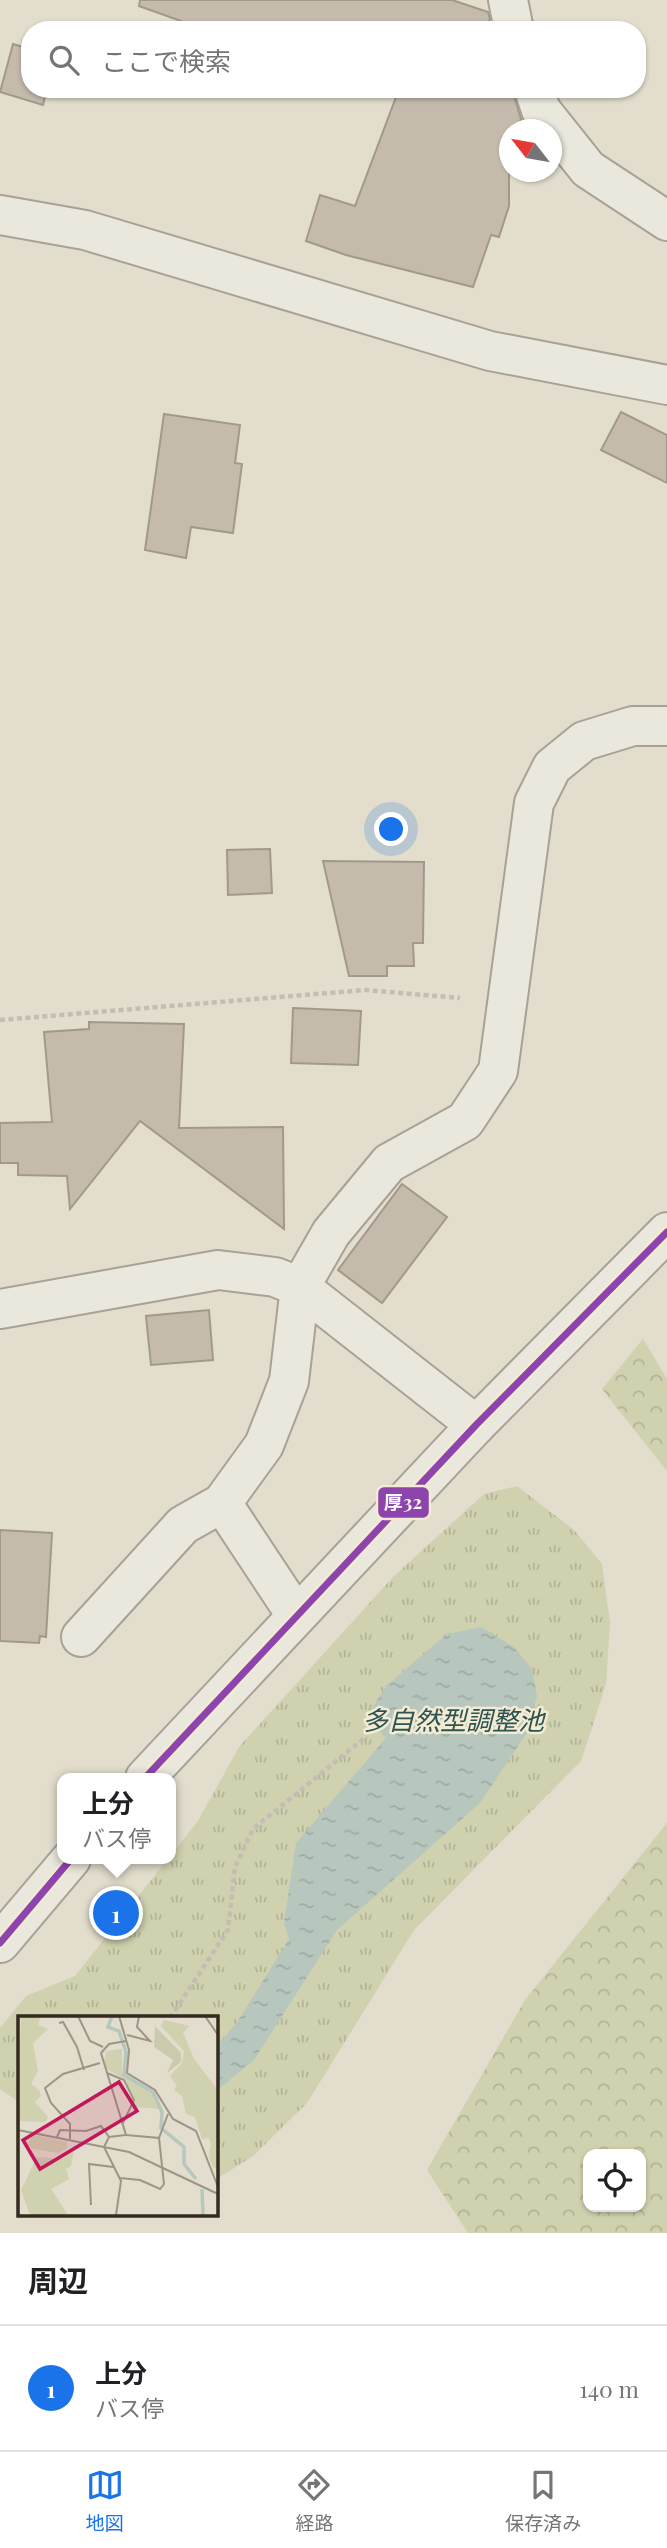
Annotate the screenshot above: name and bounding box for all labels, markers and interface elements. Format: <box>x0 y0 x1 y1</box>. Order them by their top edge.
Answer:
search box <box>21 21 646 98</box>
icon: search <box>45 41 83 79</box>
text: ここで検索 <box>101 43 231 78</box>
north arrow <box>499 119 562 182</box>
your location <box>374 812 408 846</box>
line badge: 厚32 <box>377 1486 430 1519</box>
text: 厚32 <box>384 1488 422 1514</box>
water label: 多自然型調整池 <box>362 1702 547 1737</box>
popup <box>57 1773 176 1864</box>
text: 上分 <box>82 1785 134 1820</box>
text: バス停 <box>82 1822 151 1853</box>
pin: 1 <box>93 1887 139 1939</box>
inset map <box>18 2016 217 2216</box>
map controls <box>583 2149 646 2212</box>
button: locate <box>583 2149 646 2212</box>
text: 周辺 <box>28 2260 88 2300</box>
text: 上分 <box>95 2355 147 2390</box>
text: 1 <box>47 2373 55 2404</box>
text: 140 m <box>579 2373 639 2404</box>
text: バス停 <box>95 2392 164 2423</box>
tab: 地図 <box>86 2466 124 2535</box>
tab: 経路 <box>295 2466 333 2535</box>
tab: 保存済み <box>505 2466 581 2535</box>

